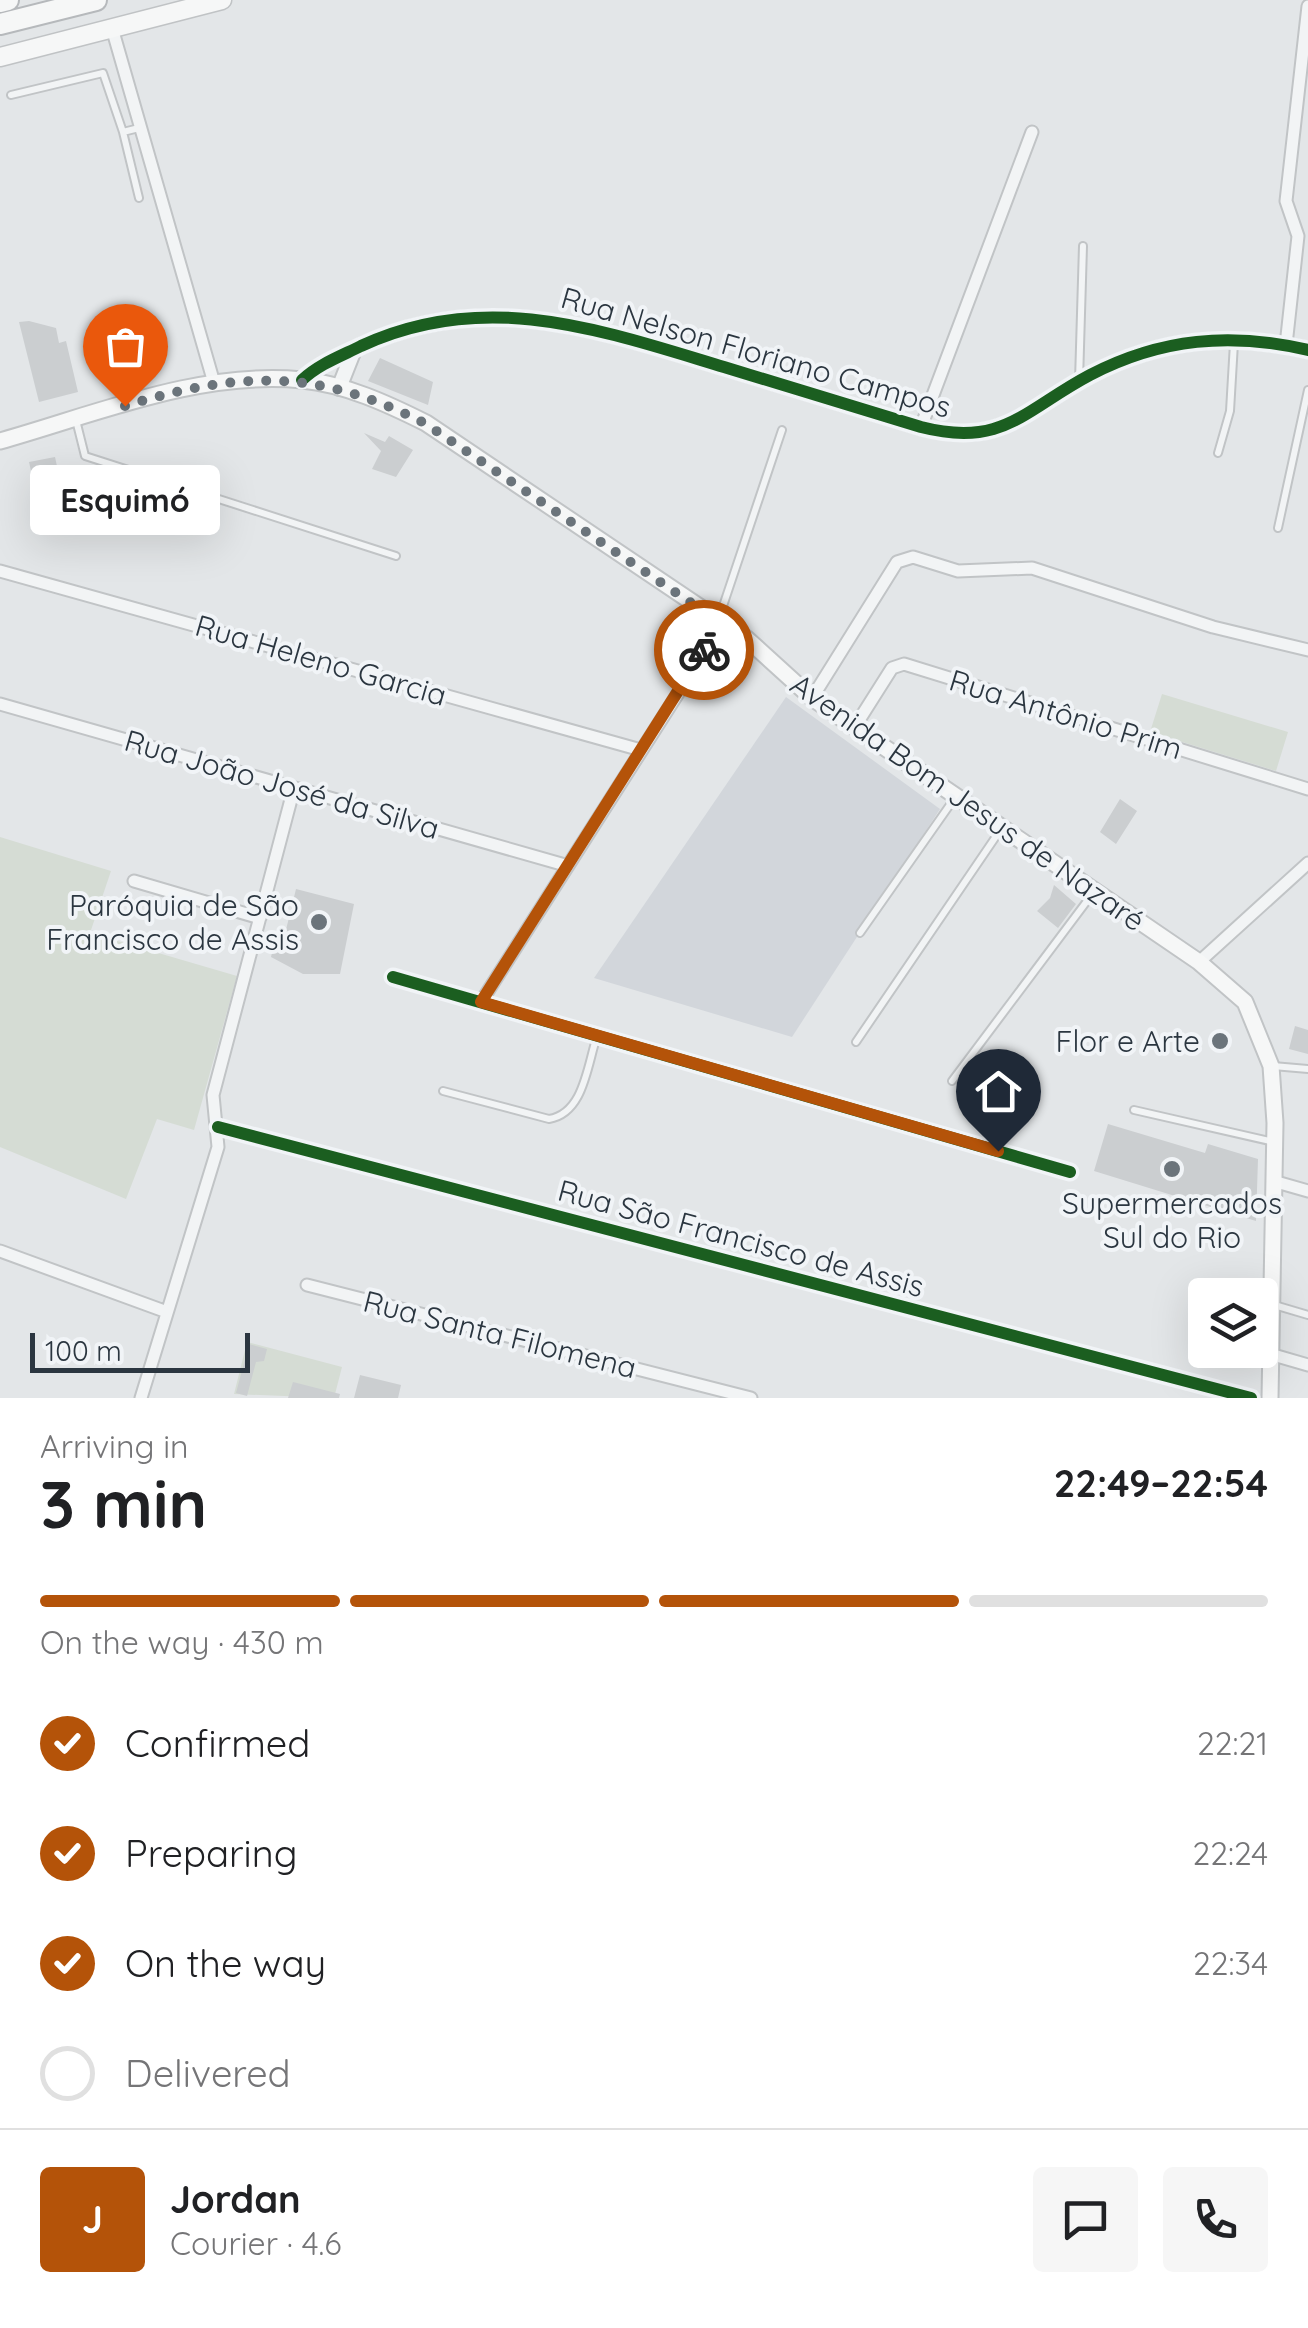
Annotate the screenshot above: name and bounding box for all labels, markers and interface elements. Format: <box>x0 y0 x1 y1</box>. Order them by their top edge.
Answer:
street label: Rua Nelson Floriano Campos <box>557 278 955 426</box>
pin <box>83 304 168 407</box>
icon: bag <box>98 319 153 374</box>
callout: Esquimó <box>30 466 220 536</box>
text: Esquimó <box>60 480 190 520</box>
courier <box>654 600 754 700</box>
street label: Rua Heleno Garcia <box>191 606 451 714</box>
icon: bike <box>677 623 732 678</box>
street label: Rua Antônio Prim <box>945 661 1187 767</box>
street label: Avenida Bom Jesus de Nazaré <box>783 665 1153 939</box>
street label: Rua João José da Silva <box>120 721 444 847</box>
place label: Paróquia de São Francisco de Assis <box>46 886 299 958</box>
marker: Paróquia de São Francisco de Assis <box>308 911 330 933</box>
place label: Flor e Arte <box>1055 1022 1200 1060</box>
marker: Flor e Arte <box>1209 1030 1231 1052</box>
pin <box>956 1049 1041 1152</box>
icon: home <box>971 1064 1026 1119</box>
marker: Supermercados Sul do Rio <box>1161 1158 1183 1180</box>
street label: Rua São Francisco de Assis <box>554 1171 928 1305</box>
place label: Supermercados Sul do Rio <box>1062 1184 1282 1256</box>
map controls <box>1188 1278 1278 1368</box>
button: layers <box>1188 1278 1278 1368</box>
street label: Rua Santa Filomena <box>360 1282 640 1386</box>
scale bar <box>30 1328 250 1372</box>
text: 100 m <box>45 1333 122 1368</box>
text: Arriving in <box>40 1426 189 1466</box>
text: 22:49–22:54 <box>1054 1459 1268 1507</box>
text: 3 min <box>40 1463 207 1544</box>
text: On the way · 430 m <box>40 1622 324 1662</box>
icon: check <box>40 1716 95 1771</box>
text: Confirmed <box>125 1719 310 1767</box>
text: 22:21 <box>1197 1723 1268 1763</box>
icon: check <box>40 1826 95 1881</box>
text: Preparing <box>125 1829 297 1877</box>
text: 22:24 <box>1192 1833 1268 1873</box>
icon: check <box>40 1936 95 1991</box>
text: On the way <box>125 1939 326 1987</box>
text: 22:34 <box>1193 1943 1268 1983</box>
text: Delivered <box>125 2049 291 2097</box>
button: chat <box>1033 2167 1138 2272</box>
button: phone <box>1163 2167 1268 2272</box>
text: Jordan <box>170 2175 301 2223</box>
text: J <box>82 2195 103 2243</box>
text: Courier · 4.6 <box>170 2223 342 2263</box>

